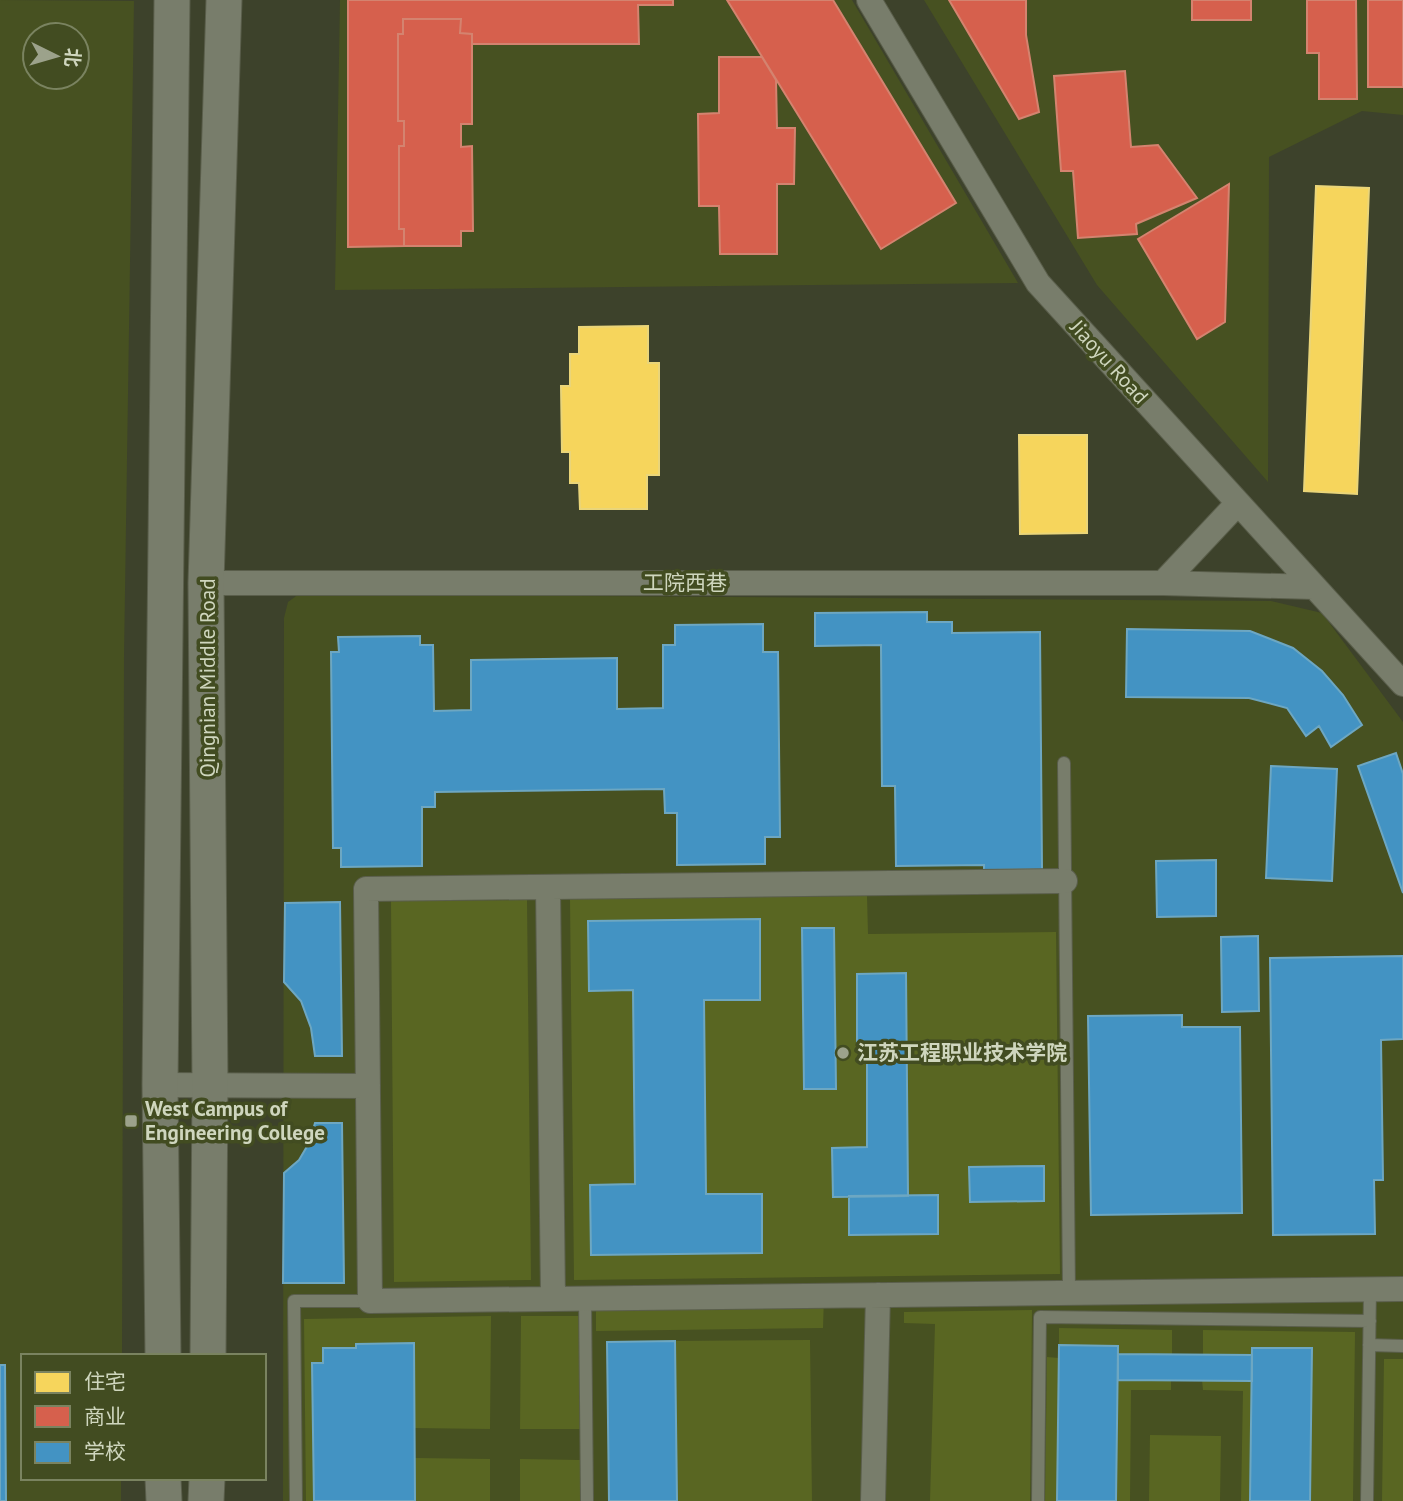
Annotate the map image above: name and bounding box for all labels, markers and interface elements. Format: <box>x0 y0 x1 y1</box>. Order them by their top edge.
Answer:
north arrow <box>21 21 91 91</box>
text: 北 <box>60 47 86 68</box>
street label: Jiaoyu Road <box>1064 313 1154 409</box>
street label: 工院西巷 <box>643 569 727 596</box>
street label: Qingnian Middle Road <box>194 578 221 778</box>
place label: 江苏工程职业技术学院 <box>857 1039 1067 1066</box>
marker: 江苏工程职业技术学院 <box>835 1045 851 1061</box>
place label: West Campus of Engineering College <box>145 1095 325 1146</box>
marker: West Campus of Engineering College <box>123 1113 139 1129</box>
legend <box>21 1354 266 1480</box>
text: 住宅 <box>84 1368 126 1395</box>
text: 商业 <box>84 1403 126 1430</box>
text: 学校 <box>84 1438 126 1465</box>

